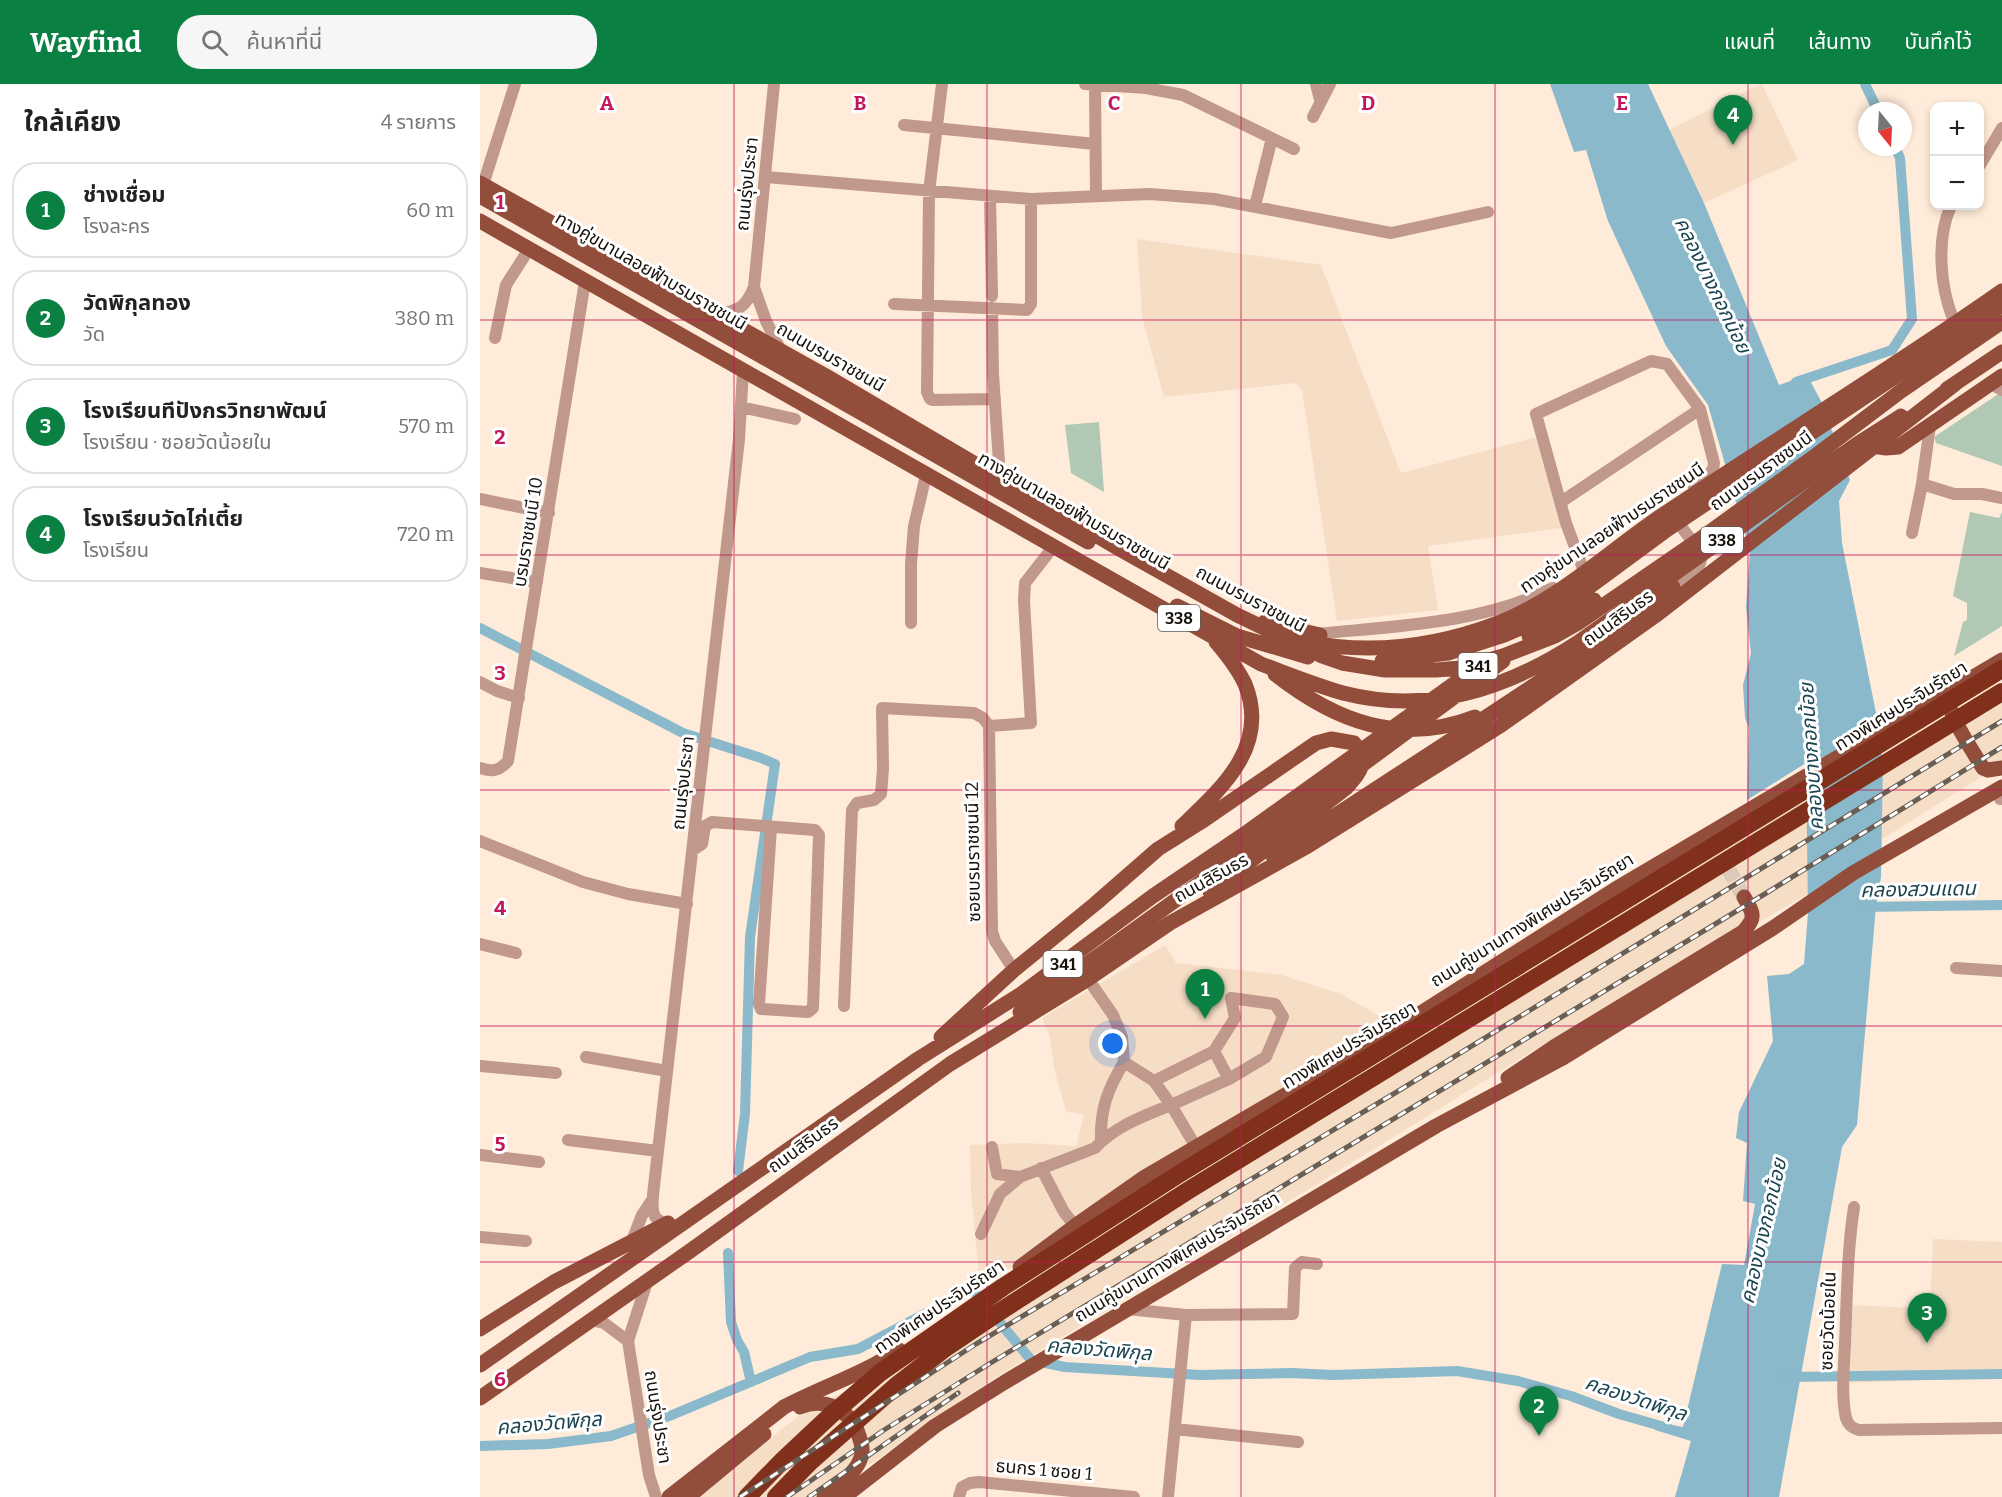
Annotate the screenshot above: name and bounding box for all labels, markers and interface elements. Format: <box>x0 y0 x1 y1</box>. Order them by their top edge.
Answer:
search box <box>177 15 597 69</box>
text: Wayfind <box>30 26 141 59</box>
icon: search <box>198 26 231 59</box>
text: ค้นหาที่นี่ <box>246 28 322 55</box>
text: แผนที่ <box>1724 29 1775 55</box>
text: เส้นทาง <box>1808 29 1872 55</box>
text: บันทึกไว้ <box>1905 29 1972 55</box>
text: A <box>600 91 615 115</box>
text: B <box>854 91 867 115</box>
text: C <box>1108 91 1120 115</box>
text: D <box>1361 91 1375 115</box>
text: E <box>1616 91 1628 115</box>
pin: 4 <box>1714 95 1752 145</box>
north arrow <box>1858 102 1912 156</box>
map controls <box>1930 102 1984 210</box>
button: + <box>1930 102 1984 156</box>
text: ใกล้เคียง <box>24 107 121 138</box>
text: 4 รายการ <box>381 110 456 134</box>
street label: ถนนรุ่งประชา <box>731 136 763 232</box>
button: − <box>1930 156 1984 210</box>
text: ช่างเชื่อม <box>83 181 166 208</box>
text: 1 <box>496 190 505 214</box>
text: 1 <box>41 198 50 222</box>
text: 60 m <box>406 198 454 222</box>
street label: ทางคู่ขนานลอยฟ้าบรมราชชนนี <box>551 207 751 336</box>
water label: คลองบางกอกน้อย <box>1670 213 1757 359</box>
text: โรงละคร <box>83 214 150 238</box>
text: วัดพิกุลทอง <box>83 289 191 316</box>
text: 2 <box>40 306 51 330</box>
text: 380 m <box>395 306 454 330</box>
street label: ถนนบรมราชชนนี <box>773 317 889 397</box>
text: วัด <box>83 322 105 346</box>
text: โรงเรียนทีปังกรวิทยาพัฒน์ <box>83 397 327 424</box>
text: 3 <box>40 414 51 438</box>
text: 570 m <box>398 414 454 438</box>
text: 2 <box>494 425 506 449</box>
street label: ถนนบรมราชชนนี <box>1705 426 1817 516</box>
text: โรงเรียน · ซอยวัดน้อยใน <box>83 430 271 454</box>
street label: ทางคู่ขนานลอยฟ้าบรมราชชนนี <box>974 447 1174 576</box>
street label: ทางคู่ขนานลอยฟ้าบรมราชชนนี <box>1516 458 1709 599</box>
street label: บรมราชชนนี 10 <box>508 475 548 589</box>
text: โรงเรียนวัดไก่เตี้ย <box>83 505 243 532</box>
text: 4 <box>39 522 52 546</box>
text: 720 m <box>397 522 454 546</box>
road number: 338 <box>1701 527 1743 553</box>
text: โรงเรียน <box>83 538 149 562</box>
street label: ถนนบรมราชชนนี <box>1192 561 1310 637</box>
street label: ถนนสิรินธร <box>1579 585 1658 651</box>
road number: 338 <box>1158 605 1200 631</box>
road number: 341 <box>1458 653 1498 679</box>
street label: ทางพิเศษประจิมรัถยา <box>1831 656 1971 756</box>
text: 3 <box>494 661 506 685</box>
water label: คลองบางกอกน้อย <box>1794 680 1828 832</box>
street label: ถนนรุ่งประชา <box>667 735 699 831</box>
street label: ซอยบรมราชชนนี 12 <box>961 782 985 922</box>
street label: ถนนสิรินธร <box>1170 848 1252 907</box>
street label: ถนนคู่ขนานทางพิเศษประจิมรัถยา <box>1426 848 1638 993</box>
water label: คลองสวนแดน <box>1860 876 1978 902</box>
text: 4 <box>494 896 506 920</box>
road number: 341 <box>1044 951 1082 977</box>
pin: 1 <box>1186 970 1224 1019</box>
street label: ทางพิเศษประจิมรัถยา <box>1278 996 1420 1094</box>
your location <box>1098 1029 1127 1058</box>
street label: ถนนสิรินธร <box>764 1112 843 1178</box>
text: 5 <box>495 1132 506 1156</box>
water label: คลองบางกอกน้อย <box>1735 1154 1792 1306</box>
street label: ถนนคู่ขนานทางพิเศษประจิมรัถยา <box>1070 1187 1284 1328</box>
street label: ทางพิเศษประจิมรัถยา <box>870 1255 1008 1359</box>
street label: ซอยวัดน้อยใน <box>1815 1271 1841 1371</box>
pin: 3 <box>1908 1294 1946 1343</box>
water label: คลองวัดพิกุล <box>1045 1332 1153 1367</box>
text: 6 <box>494 1367 506 1391</box>
street label: ถนนรุ่งประชา <box>640 1369 676 1465</box>
water label: คลองวัดพิกุล <box>1582 1370 1690 1427</box>
pin: 2 <box>1520 1386 1558 1436</box>
water label: คลองวัดพิกุล <box>495 1406 603 1441</box>
street label: ธนกร 1 ซอย 1 <box>995 1455 1094 1485</box>

